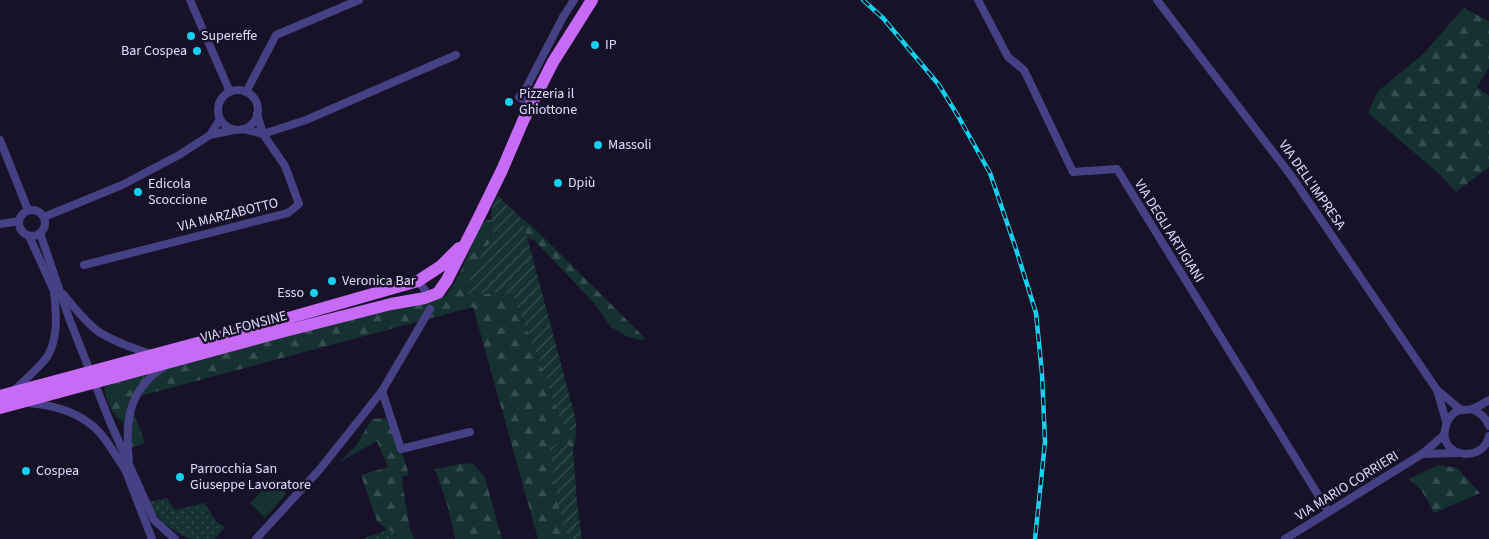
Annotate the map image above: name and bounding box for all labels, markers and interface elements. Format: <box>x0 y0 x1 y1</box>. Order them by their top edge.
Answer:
place label: Supereffe <box>201 26 257 46</box>
marker: Supereffe <box>185 30 197 42</box>
place label: IP <box>605 35 617 55</box>
marker: IP <box>589 39 601 51</box>
place label: Bar Cospea <box>121 41 187 61</box>
marker: Bar Cospea <box>191 45 203 57</box>
place label: Pizzeria il Ghiottone <box>519 84 577 120</box>
marker: Pizzeria il Ghiottone <box>503 96 515 108</box>
place label: Massoli <box>608 135 652 155</box>
street label: VIA DELL'IMPRESA <box>1274 136 1351 234</box>
marker: Massoli <box>592 139 604 151</box>
place label: Dpiù <box>568 173 595 193</box>
place label: Edicola Scoccione <box>148 174 207 210</box>
street label: VIA DEGLI ARTIGIANI <box>1129 175 1209 287</box>
marker: Dpiù <box>552 177 564 189</box>
marker: Edicola Scoccione <box>132 186 144 198</box>
street label: VIA MARZABOTTO <box>176 193 280 237</box>
place label: Veronica Bar <box>342 271 416 291</box>
marker: Veronica Bar <box>326 275 338 287</box>
place label: Esso <box>277 283 304 303</box>
marker: Esso <box>308 287 320 299</box>
street label: VIA ALFONSINE <box>199 306 289 348</box>
street label: VIA MARIO CORRIERI <box>1292 446 1402 526</box>
place label: Parrocchia San Giuseppe Lavoratore <box>190 459 311 495</box>
place label: Cospea <box>36 461 79 481</box>
marker: Cospea <box>20 465 32 477</box>
marker: Parrocchia San Giuseppe Lavoratore <box>174 471 186 483</box>

